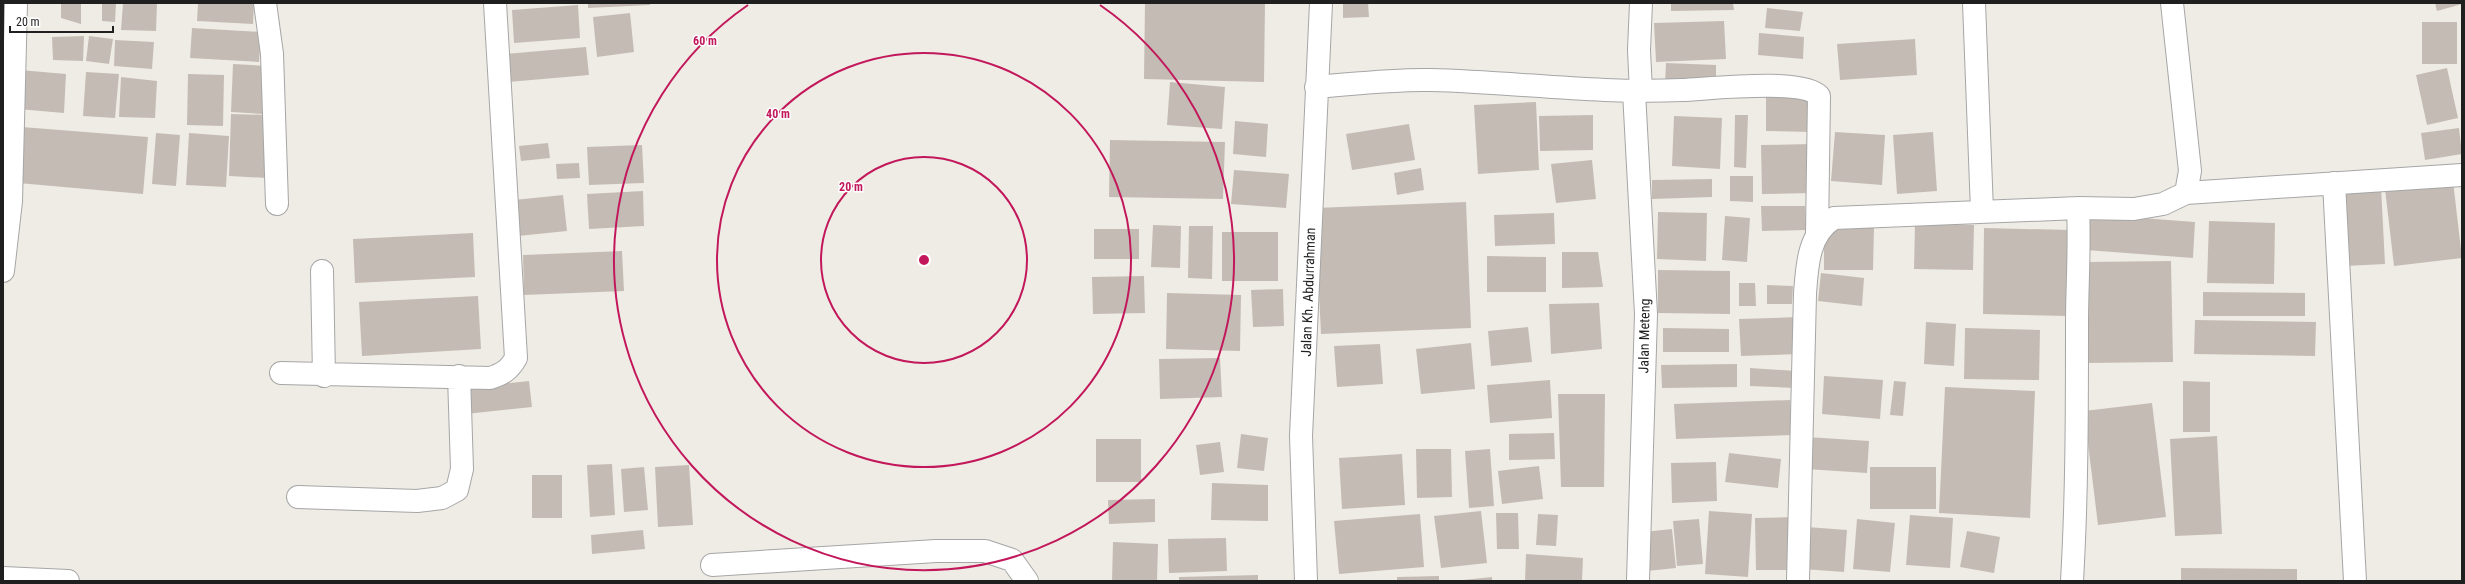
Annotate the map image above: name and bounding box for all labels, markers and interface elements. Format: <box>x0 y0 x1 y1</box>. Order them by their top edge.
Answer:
scale bar <box>10 8 113 34</box>
text: 20 m <box>16 15 40 29</box>
text: 60 m <box>693 34 717 48</box>
text: 40 m <box>766 107 790 121</box>
text: 20 m <box>839 180 863 194</box>
street label: Jalan Kh. Abdurrahman <box>1298 227 1318 357</box>
centre of rings <box>917 253 931 267</box>
street label: Jalan Meteng <box>1635 298 1653 374</box>

